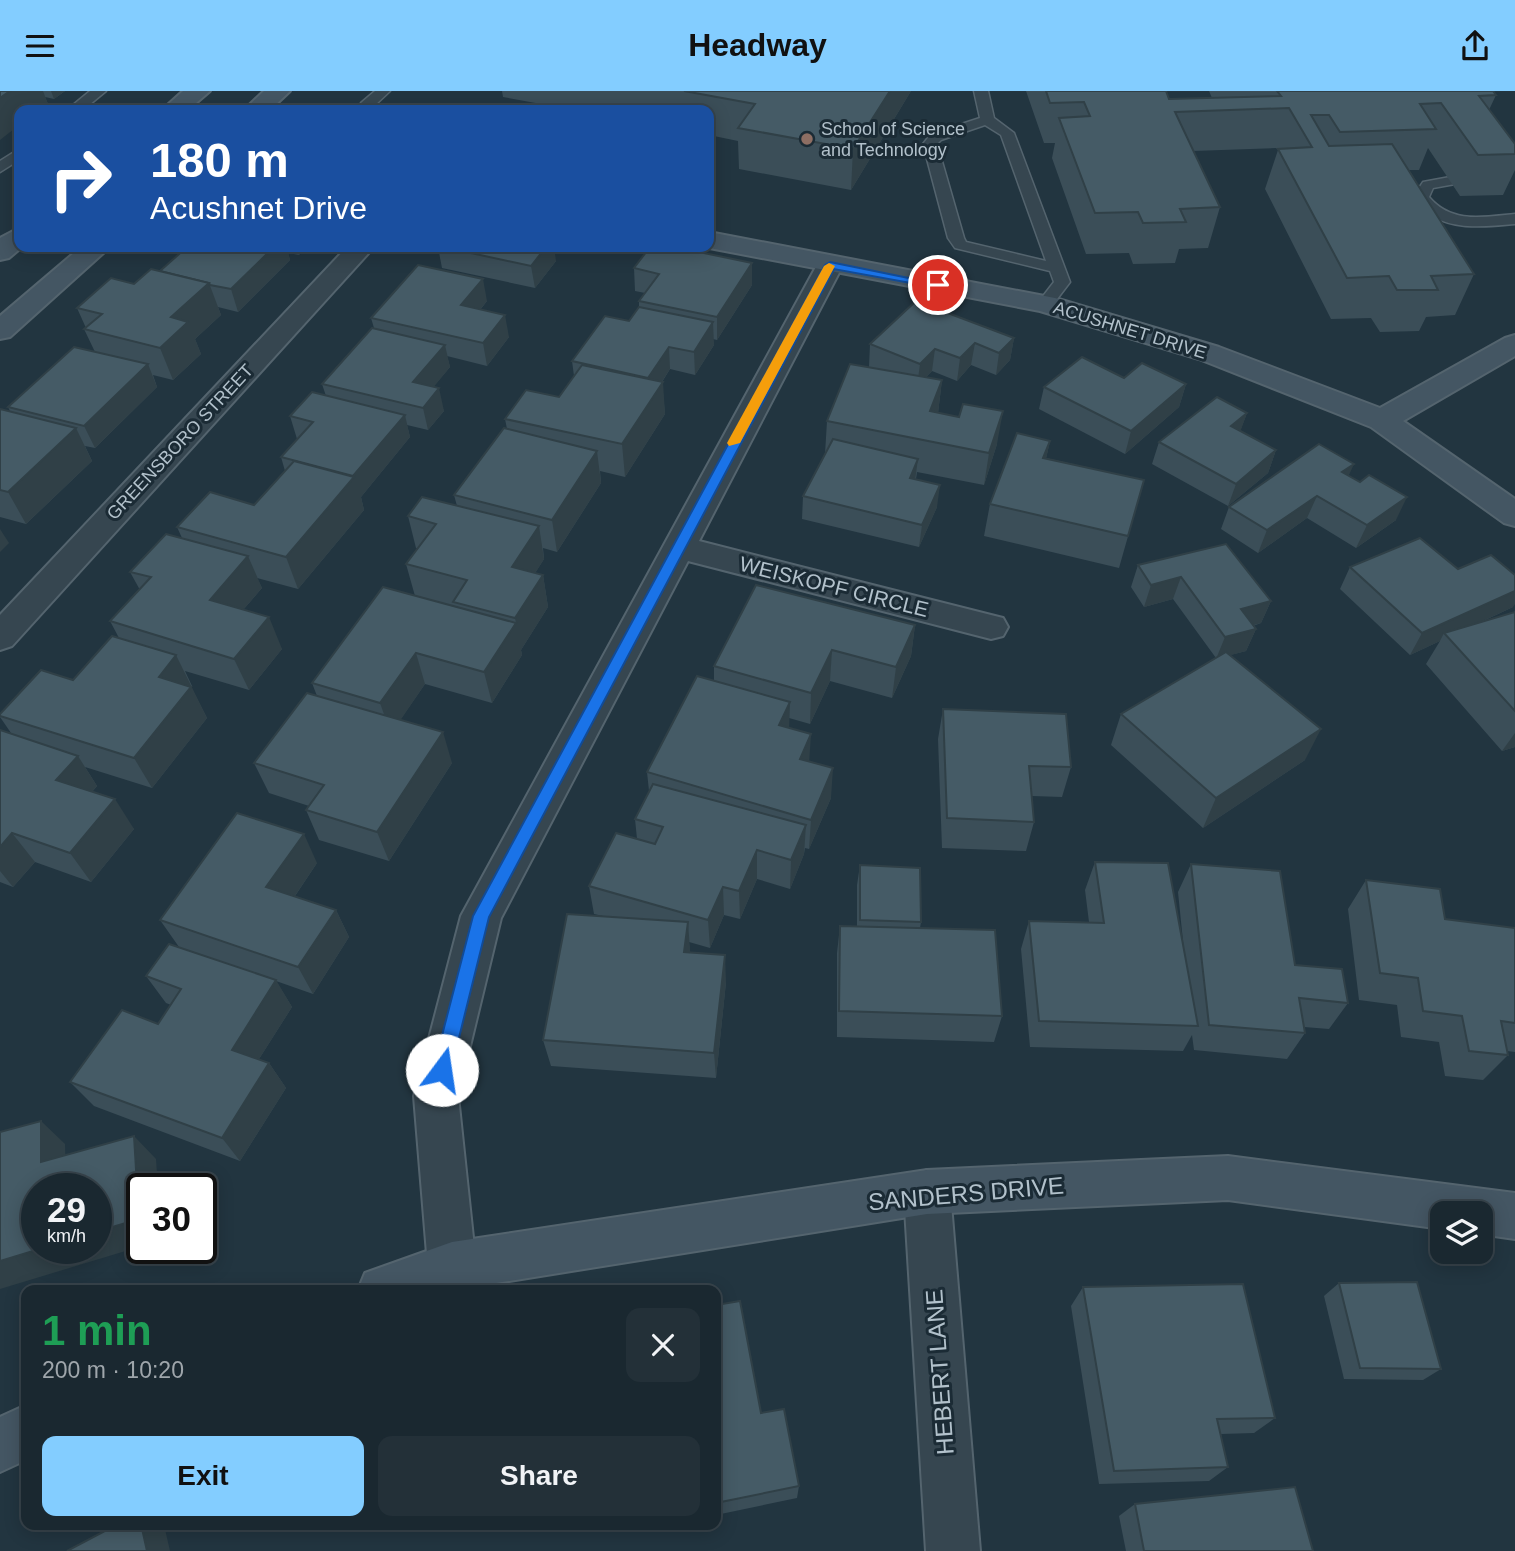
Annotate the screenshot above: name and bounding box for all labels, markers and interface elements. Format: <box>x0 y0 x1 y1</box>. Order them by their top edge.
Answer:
icon: menu <box>21 27 59 65</box>
text: Headway <box>688 27 827 63</box>
icon: share <box>1456 27 1494 65</box>
place label: School of Science and Technology <box>821 119 965 160</box>
marker: School of Science and Technology <box>799 131 815 147</box>
icon: right <box>35 133 126 224</box>
text: 180 m <box>150 133 289 187</box>
text: Acushnet Drive <box>150 190 367 226</box>
pin <box>908 255 968 315</box>
icon: arrive <box>919 266 957 304</box>
street label: ACUSHNET DRIVE <box>1051 297 1209 363</box>
street label: GREENSBORO STREET <box>103 360 257 524</box>
street label: WEISKOPF CIRCLE <box>737 552 931 621</box>
position arrow <box>405 1033 479 1107</box>
street label: SANDERS DRIVE <box>867 1172 1065 1215</box>
speed limit sign: 30 <box>126 1173 217 1264</box>
text: 29 <box>47 1190 86 1229</box>
map controls <box>1430 1201 1493 1264</box>
button: layers <box>1430 1201 1493 1264</box>
text: km/h <box>47 1226 86 1246</box>
street label: HEBERT LANE <box>920 1288 959 1456</box>
text: 1 min <box>42 1307 152 1354</box>
button: close <box>626 1308 700 1382</box>
text: 200 m · 10:20 <box>42 1357 184 1383</box>
button: Exit <box>42 1436 364 1516</box>
button: Share <box>378 1436 700 1516</box>

